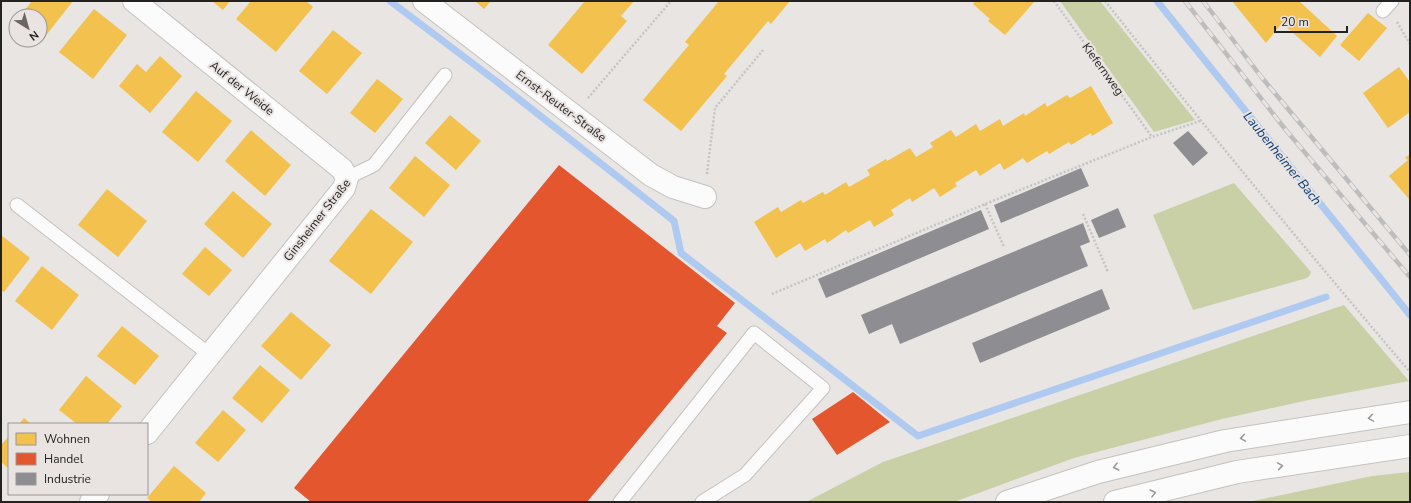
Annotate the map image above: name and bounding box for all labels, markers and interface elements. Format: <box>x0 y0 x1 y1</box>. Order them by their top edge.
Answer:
north arrow <box>8 8 48 48</box>
scale bar <box>1275 8 1347 34</box>
text: 20 m <box>1281 14 1309 30</box>
text: N <box>26 27 42 44</box>
street label: Kiefernweg <box>1078 39 1128 99</box>
street label: Auf der Weide <box>207 57 277 119</box>
street label: Ernst-Reuter-Straße <box>513 67 609 145</box>
water label: Laubenheimer Bach <box>1239 108 1326 209</box>
street label: Ginsheimer Straße <box>280 176 354 264</box>
one-way arrow <box>1368 413 1375 422</box>
legend <box>8 423 148 495</box>
text: Wohnen <box>44 431 90 447</box>
one-way arrow <box>1240 433 1246 442</box>
text: Handel <box>44 451 84 467</box>
one-way arrow <box>1277 462 1283 471</box>
one-way arrow <box>1113 463 1120 471</box>
text: Industrie <box>44 471 91 487</box>
one-way arrow <box>1150 489 1157 497</box>

